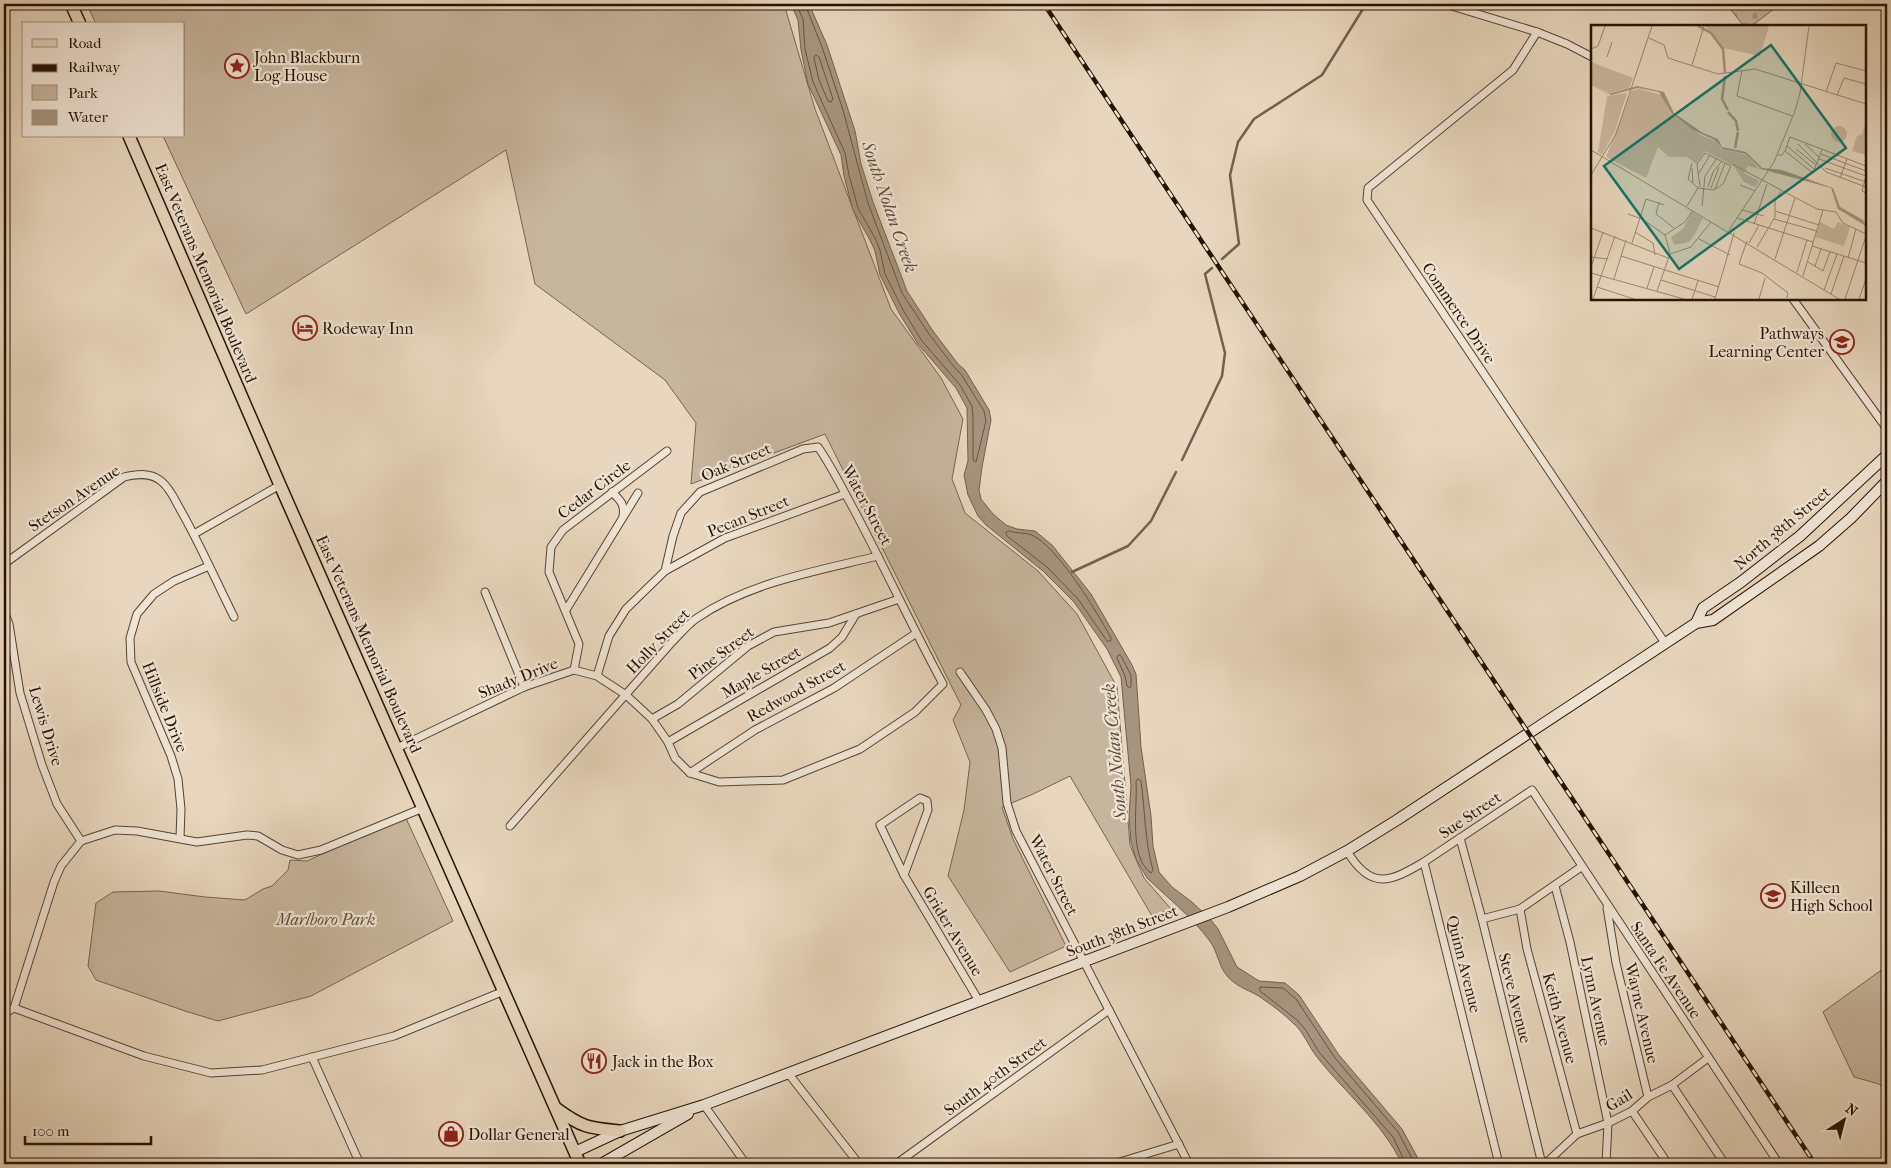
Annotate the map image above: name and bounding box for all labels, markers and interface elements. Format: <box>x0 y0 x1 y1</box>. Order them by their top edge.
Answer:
legend <box>22 22 185 138</box>
inset map <box>1591 25 1866 300</box>
text: Road <box>68 34 102 52</box>
place label: John Blackburn Log House <box>252 48 361 85</box>
place icon: John Blackburn Log House <box>224 53 250 79</box>
text: Railway <box>68 58 121 76</box>
text: Park <box>68 84 98 102</box>
text: Water <box>67 108 108 126</box>
water label: South Nolan Creek <box>856 138 921 275</box>
street label: East Veterans Memorial Boulevard <box>151 160 261 386</box>
street label: Commerce Drive <box>1418 259 1500 367</box>
hotel icon: Rodeway Inn <box>292 315 318 341</box>
place label: Rodeway Inn <box>322 319 414 338</box>
place label: Pathways Learning Center <box>1709 324 1824 361</box>
school or university icon: Pathways Learning Center <box>1829 329 1855 355</box>
street label: Oak Street <box>698 439 774 485</box>
street label: Cedar Circle <box>554 455 634 523</box>
street label: Stetson Avenue <box>25 460 123 535</box>
street label: Water Street <box>837 461 896 549</box>
street label: North 38th Street <box>1730 482 1834 574</box>
street label: Pecan Street <box>704 491 792 541</box>
street label: East Veterans Memorial Boulevard <box>312 532 426 756</box>
street label: Holly Street <box>622 604 694 678</box>
street label: Pine Street <box>684 622 758 684</box>
street label: Maple Street <box>718 642 804 702</box>
street label: Shady Drive <box>475 653 561 703</box>
street label: Redwood Street <box>743 656 849 726</box>
street label: Hillside Drive <box>138 659 192 755</box>
water label: South Nolan Creek <box>1099 683 1132 822</box>
street label: Lewis Drive <box>25 684 67 768</box>
street label: Sue Street <box>1435 787 1505 843</box>
street label: Water Street <box>1025 831 1083 919</box>
place label: Killeen High School <box>1790 878 1874 915</box>
street label: Grider Avenue <box>919 883 987 979</box>
school or university icon: Killeen High School <box>1760 883 1786 909</box>
street label: South 38th Street <box>1063 901 1181 961</box>
park label: Marlboro Park <box>276 910 375 929</box>
street label: Quinn Avenue <box>1443 913 1485 1015</box>
street label: Santa Fe Avenue <box>1627 918 1705 1022</box>
street label: Steve Avenue <box>1495 951 1535 1045</box>
street label: Lynn Avenue <box>1577 954 1615 1048</box>
street label: Wayne Avenue <box>1621 960 1663 1065</box>
street label: Keith Avenue <box>1539 970 1581 1066</box>
street label: South 40th Street <box>940 1032 1050 1120</box>
restaurant icon: Jack in the Box <box>581 1048 607 1074</box>
place label: Jack in the Box <box>610 1052 714 1071</box>
street label: Gail <box>1602 1084 1636 1115</box>
north arrow <box>1818 1096 1868 1146</box>
text: N <box>1842 1100 1861 1120</box>
scale bar <box>25 1113 151 1145</box>
shop icon: Dollar General <box>438 1121 464 1147</box>
text: 100 m <box>32 1122 70 1140</box>
place label: Dollar General <box>468 1125 570 1144</box>

